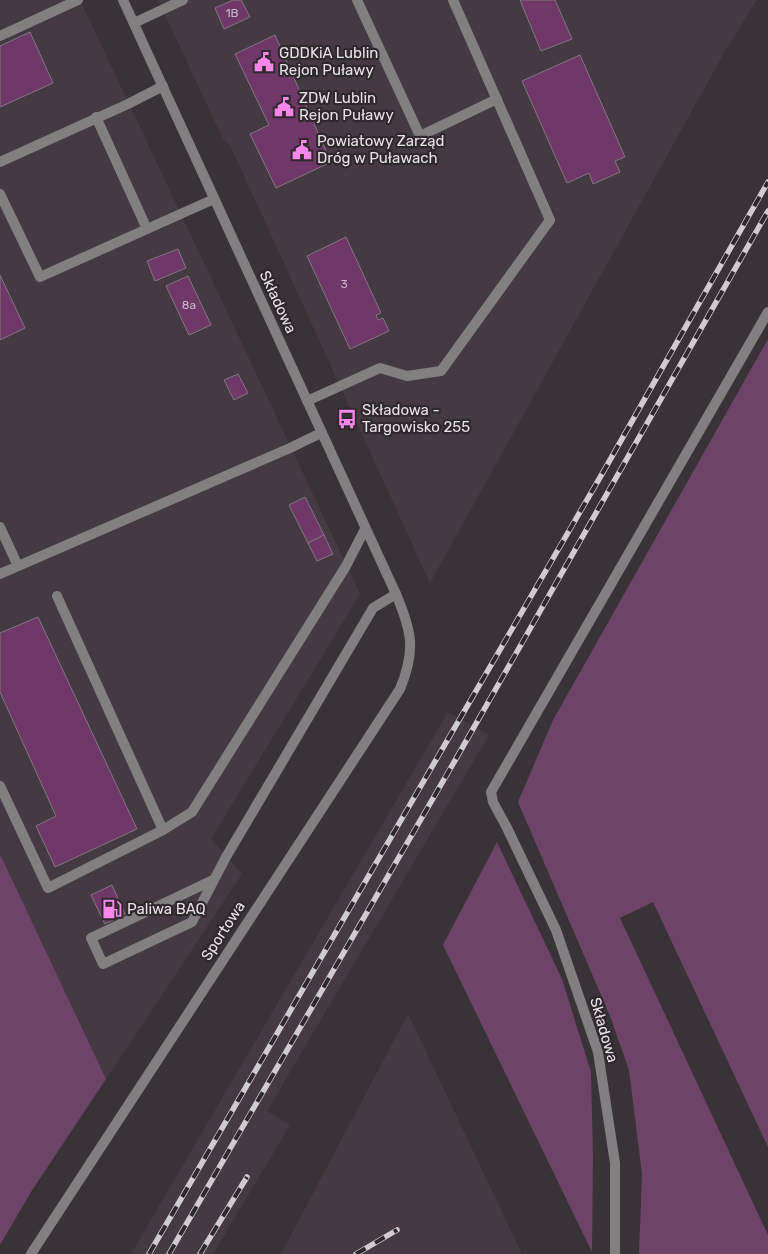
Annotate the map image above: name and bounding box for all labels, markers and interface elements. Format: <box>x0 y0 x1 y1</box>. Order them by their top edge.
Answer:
house number: 1B <box>225 6 239 20</box>
place label: GDDKiA Lublin Rejon Puławy <box>279 44 378 79</box>
public building icon: GDDKiA Lublin Rejon Puławy <box>253 51 275 73</box>
place label: ZDW Lublin Rejon Puławy <box>299 89 394 124</box>
public building icon: ZDW Lublin Rejon Puławy <box>273 96 295 118</box>
place label: Powiatowy Zarząd Dróg w Puławach <box>317 132 444 167</box>
public building icon: Powiatowy Zarząd Dróg w Puławach <box>291 139 313 161</box>
street label: Składowa <box>256 268 300 336</box>
house number: 3 <box>340 277 348 291</box>
house number: 8a <box>182 298 196 312</box>
place label: Składowa - Targowisko 255 <box>362 401 470 436</box>
bus stop icon: Składowa - Targowisko 255 <box>336 408 358 430</box>
fuel station icon: Paliwa BAQ <box>101 898 123 920</box>
street label: Sportowa <box>197 898 249 964</box>
place label: Paliwa BAQ <box>127 900 206 918</box>
street label: Składowa <box>586 995 622 1065</box>

